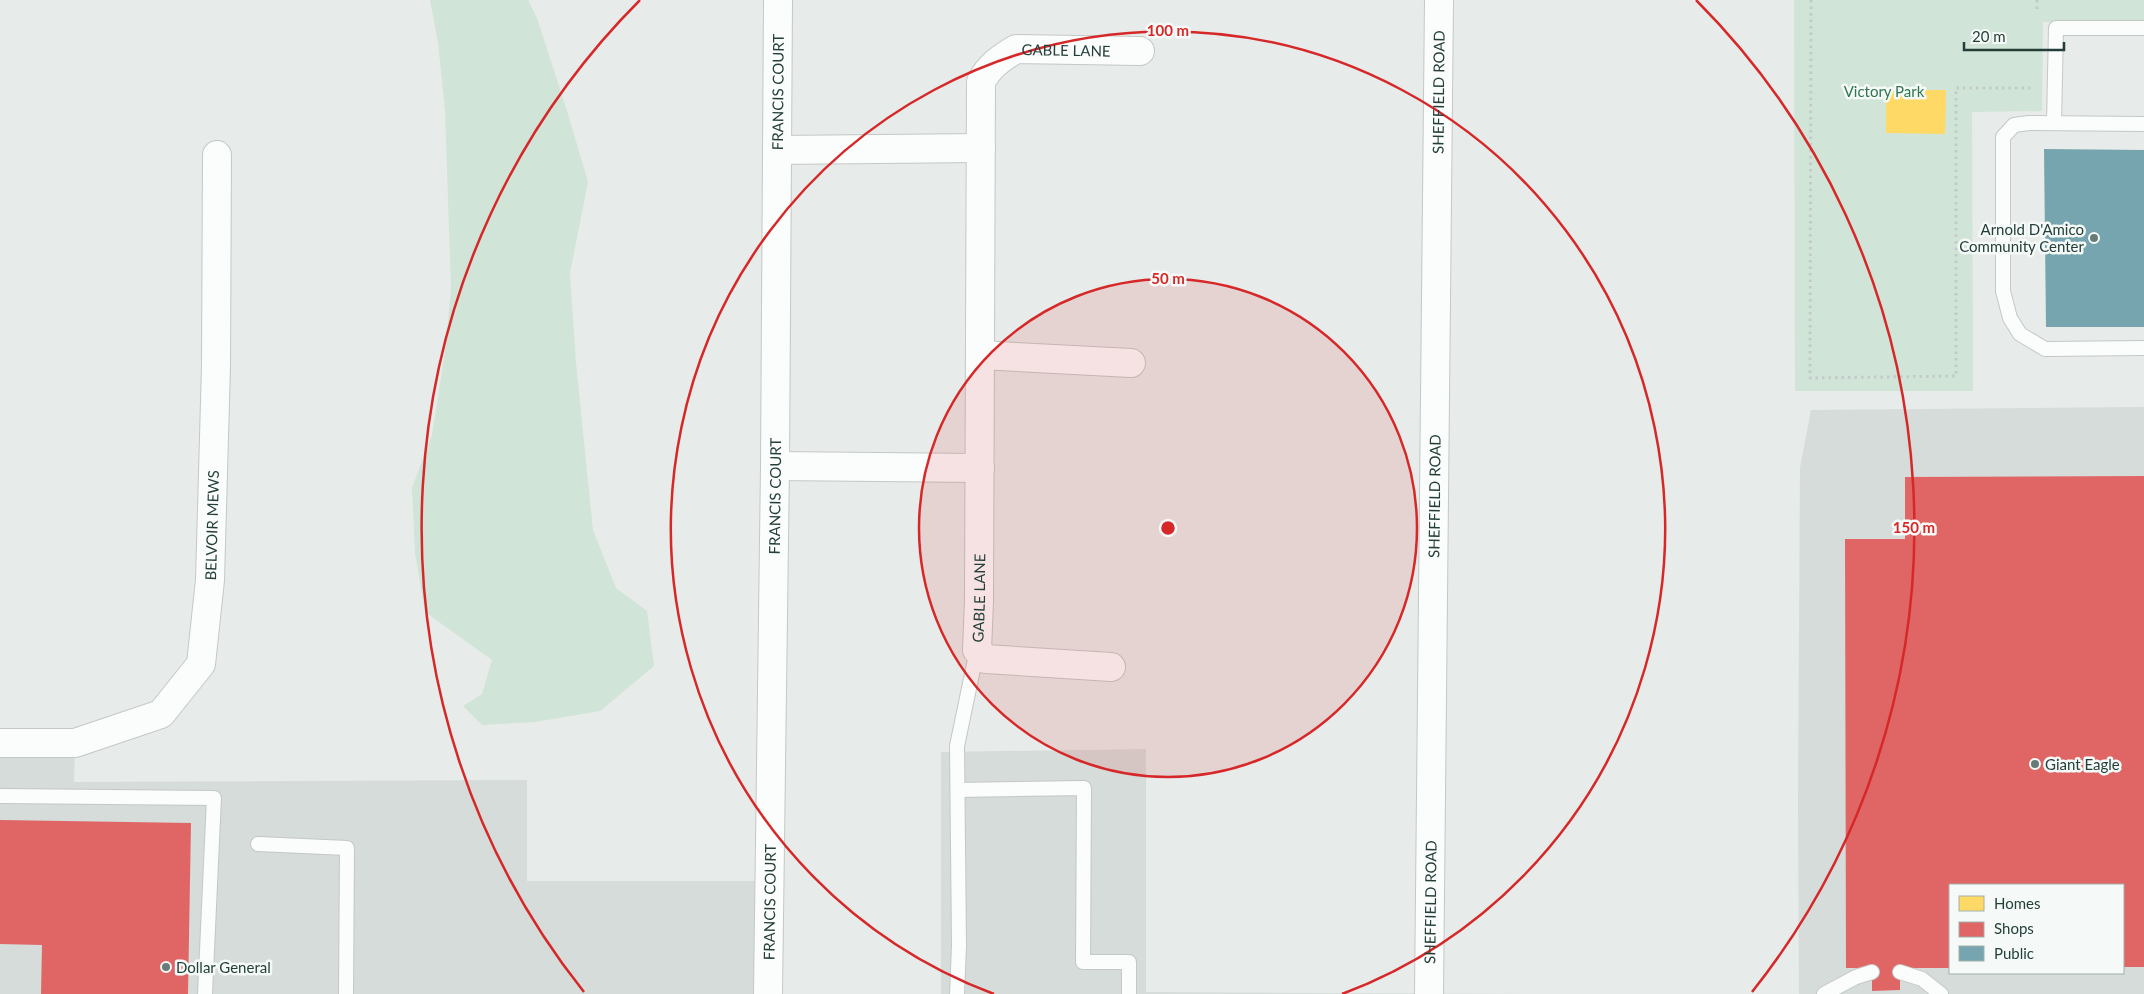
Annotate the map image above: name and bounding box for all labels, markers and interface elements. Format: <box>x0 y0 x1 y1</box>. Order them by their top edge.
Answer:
scale bar <box>1964 20 2064 52</box>
text: 100 m <box>1147 21 1189 39</box>
text: 20 m <box>1972 27 2006 45</box>
street label: SHEFFIELD ROAD <box>1428 30 1448 154</box>
street label: FRANCIS COURT <box>768 34 787 150</box>
street label: GABLE LANE <box>1022 40 1111 60</box>
park label: Victory Park <box>1844 82 1925 100</box>
place label: Arnold D'Amico Community Center <box>1959 220 2085 255</box>
marker: Arnold D'Amico Community Center <box>2088 232 2100 244</box>
text: 50 m <box>1151 269 1185 287</box>
street label: SHEFFIELD ROAD <box>1424 434 1444 558</box>
street label: FRANCIS COURT <box>765 438 784 554</box>
street label: BELVOIR MEWS <box>201 470 222 581</box>
text: 150 m <box>1893 518 1935 536</box>
centre of rings <box>1159 519 1177 537</box>
street label: GABLE LANE <box>968 554 988 643</box>
place label: Giant Eagle <box>2045 755 2120 773</box>
marker: Giant Eagle <box>2029 758 2041 770</box>
street label: SHEFFIELD ROAD <box>1420 840 1440 964</box>
street label: FRANCIS COURT <box>759 844 779 960</box>
legend <box>1949 884 2124 974</box>
text: Homes <box>1994 894 2040 912</box>
text: Shops <box>1994 919 2034 937</box>
text: Public <box>1994 944 2034 962</box>
place label: Dollar General <box>176 958 271 976</box>
marker: Dollar General <box>160 961 172 973</box>

